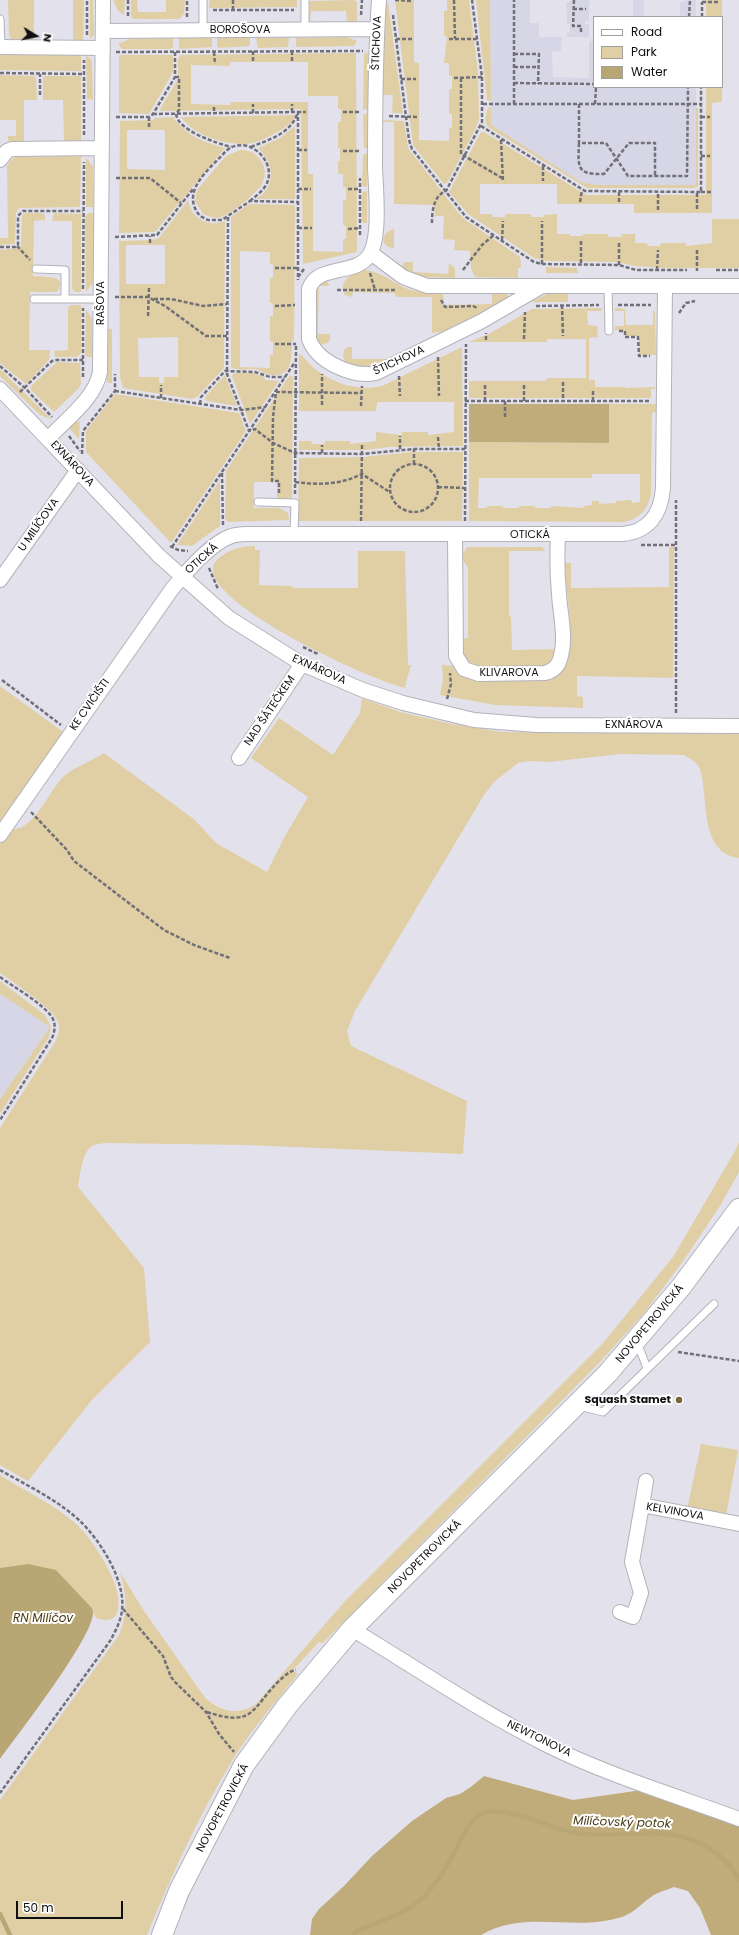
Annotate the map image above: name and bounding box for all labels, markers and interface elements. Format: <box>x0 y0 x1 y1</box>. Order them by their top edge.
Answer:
street label: ŠTICHOVA <box>369 15 385 71</box>
north arrow <box>16 16 56 56</box>
legend <box>593 16 723 88</box>
street label: BOROŠOVA <box>210 23 270 37</box>
text: Road <box>631 23 662 40</box>
text: N <box>39 33 56 44</box>
text: Park <box>631 43 657 60</box>
text: Water <box>631 63 667 80</box>
street label: RAŠOVA <box>94 281 108 325</box>
street label: ŠTICHOVA <box>371 343 427 379</box>
street label: EXNÁROVA <box>47 438 97 490</box>
street label: U MILÍČOVA <box>16 496 62 554</box>
street label: OTICKÁ <box>510 528 550 542</box>
street label: OTICKÁ <box>183 541 221 577</box>
street label: EXNÁROVA <box>290 652 348 688</box>
street label: KLIVAROVA <box>479 666 539 680</box>
street label: NAD ŠÁTEČKEM <box>242 674 298 748</box>
street label: KE CVIČIŠTI <box>67 677 113 733</box>
street label: EXNÁROVA <box>605 718 663 732</box>
street label: NOVOPETROVICKÁ <box>613 1282 687 1366</box>
place label: Squash Stamet <box>584 1393 671 1407</box>
marker: Squash Stamet <box>674 1395 684 1405</box>
street label: KELVINOVA <box>645 1500 705 1524</box>
street label: NOVOPETROVICKÁ <box>386 1518 464 1596</box>
water label: RN Milíčov <box>13 1612 73 1626</box>
street label: NEWTONOVA <box>505 1718 573 1760</box>
street label: NOVOPETROVICKÁ <box>194 1761 252 1855</box>
water label: Milíčovský potok <box>573 1814 671 1832</box>
scale bar <box>18 1893 125 1919</box>
text: 50 m <box>23 1899 54 1916</box>

